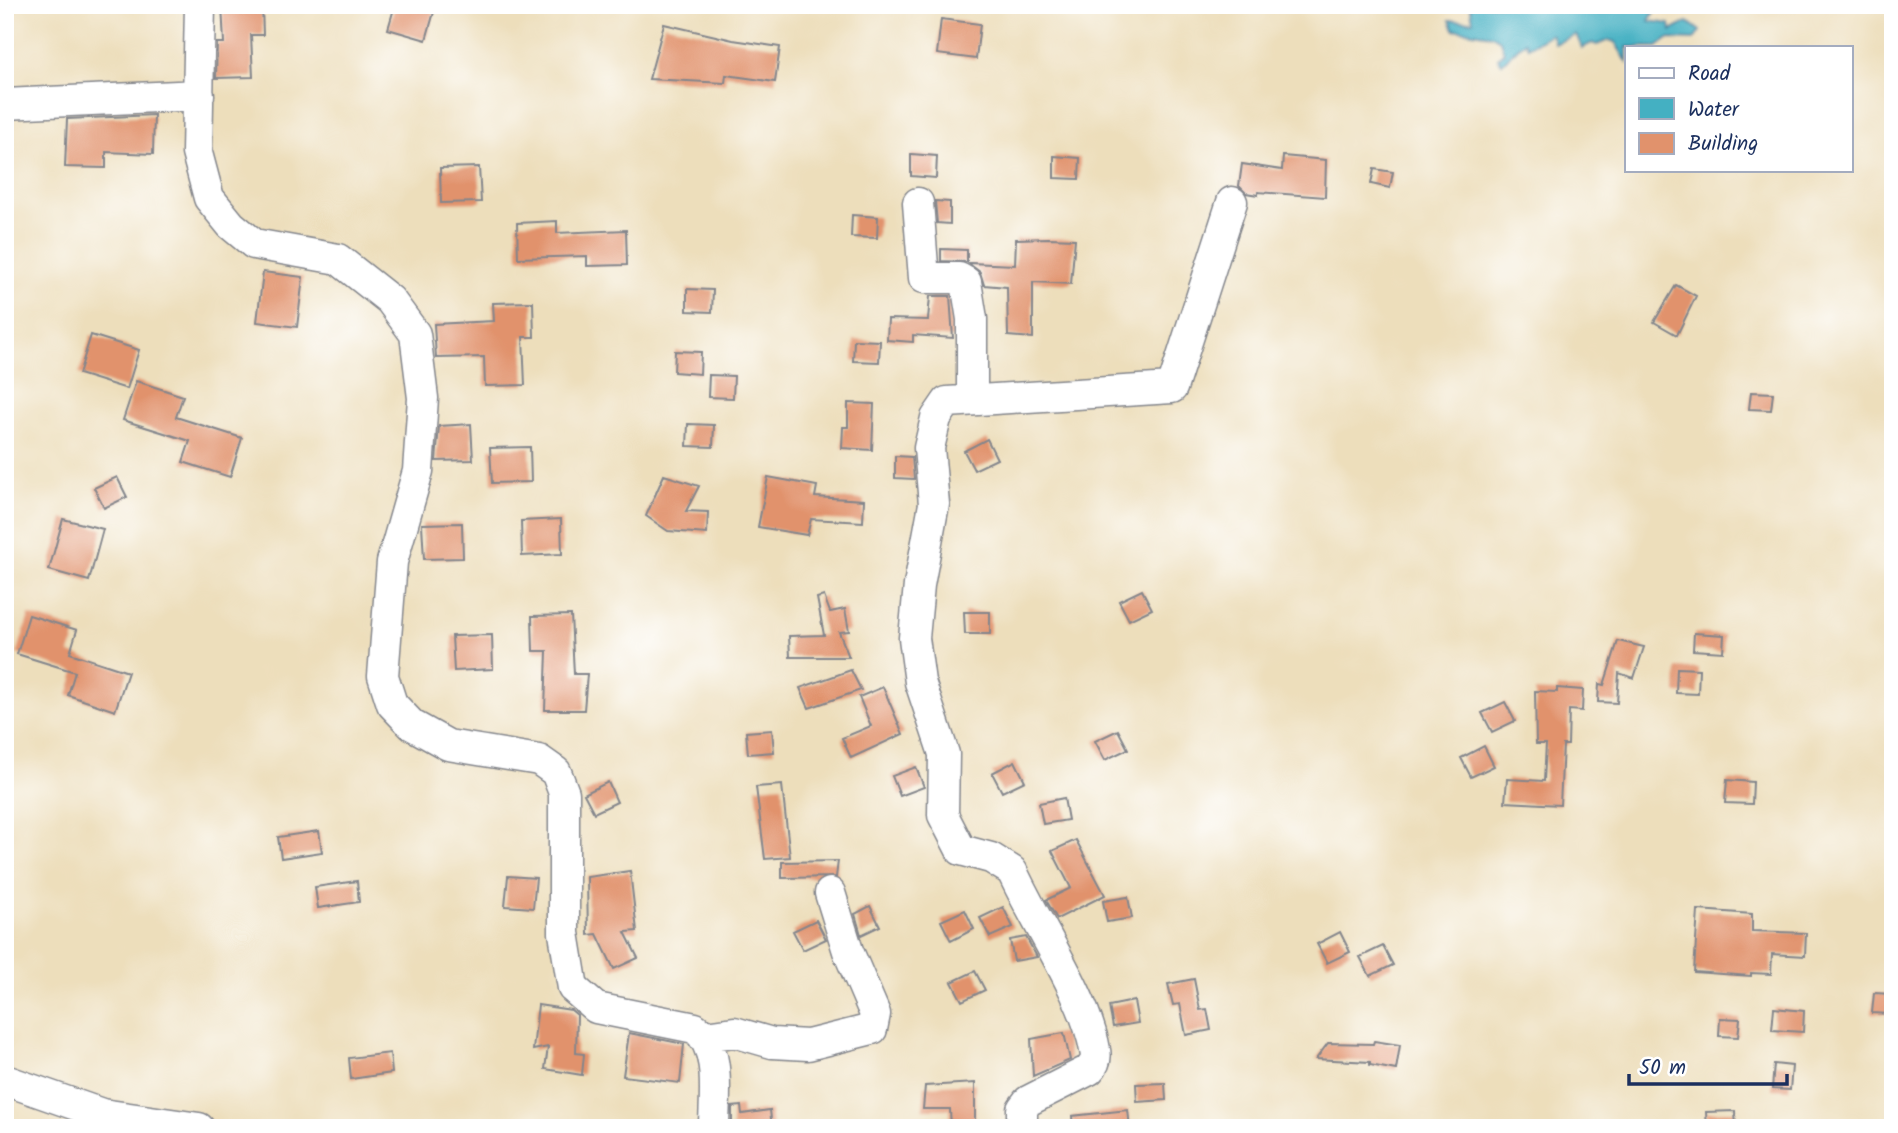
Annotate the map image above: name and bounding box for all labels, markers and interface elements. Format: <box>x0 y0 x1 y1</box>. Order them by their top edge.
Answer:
legend <box>1625 46 1853 172</box>
text: Road <box>1688 58 1731 91</box>
text: Water <box>1688 94 1740 127</box>
text: Building <box>1688 128 1758 161</box>
scale bar <box>1629 1042 1786 1086</box>
text: 50 m <box>1639 1052 1686 1085</box>

